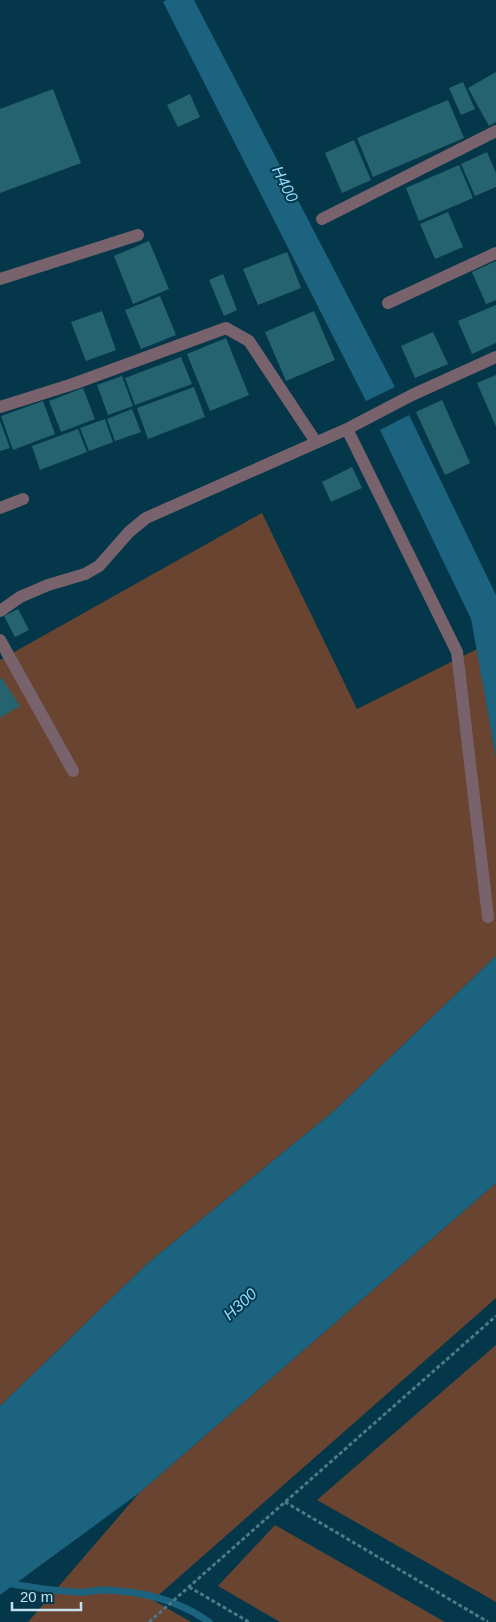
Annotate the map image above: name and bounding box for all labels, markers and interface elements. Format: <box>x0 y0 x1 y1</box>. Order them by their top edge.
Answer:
water label: H400 <box>269 163 301 205</box>
water label: H300 <box>220 1285 260 1323</box>
scale bar <box>12 1580 81 1612</box>
text: 20 m <box>20 1588 53 1605</box>

